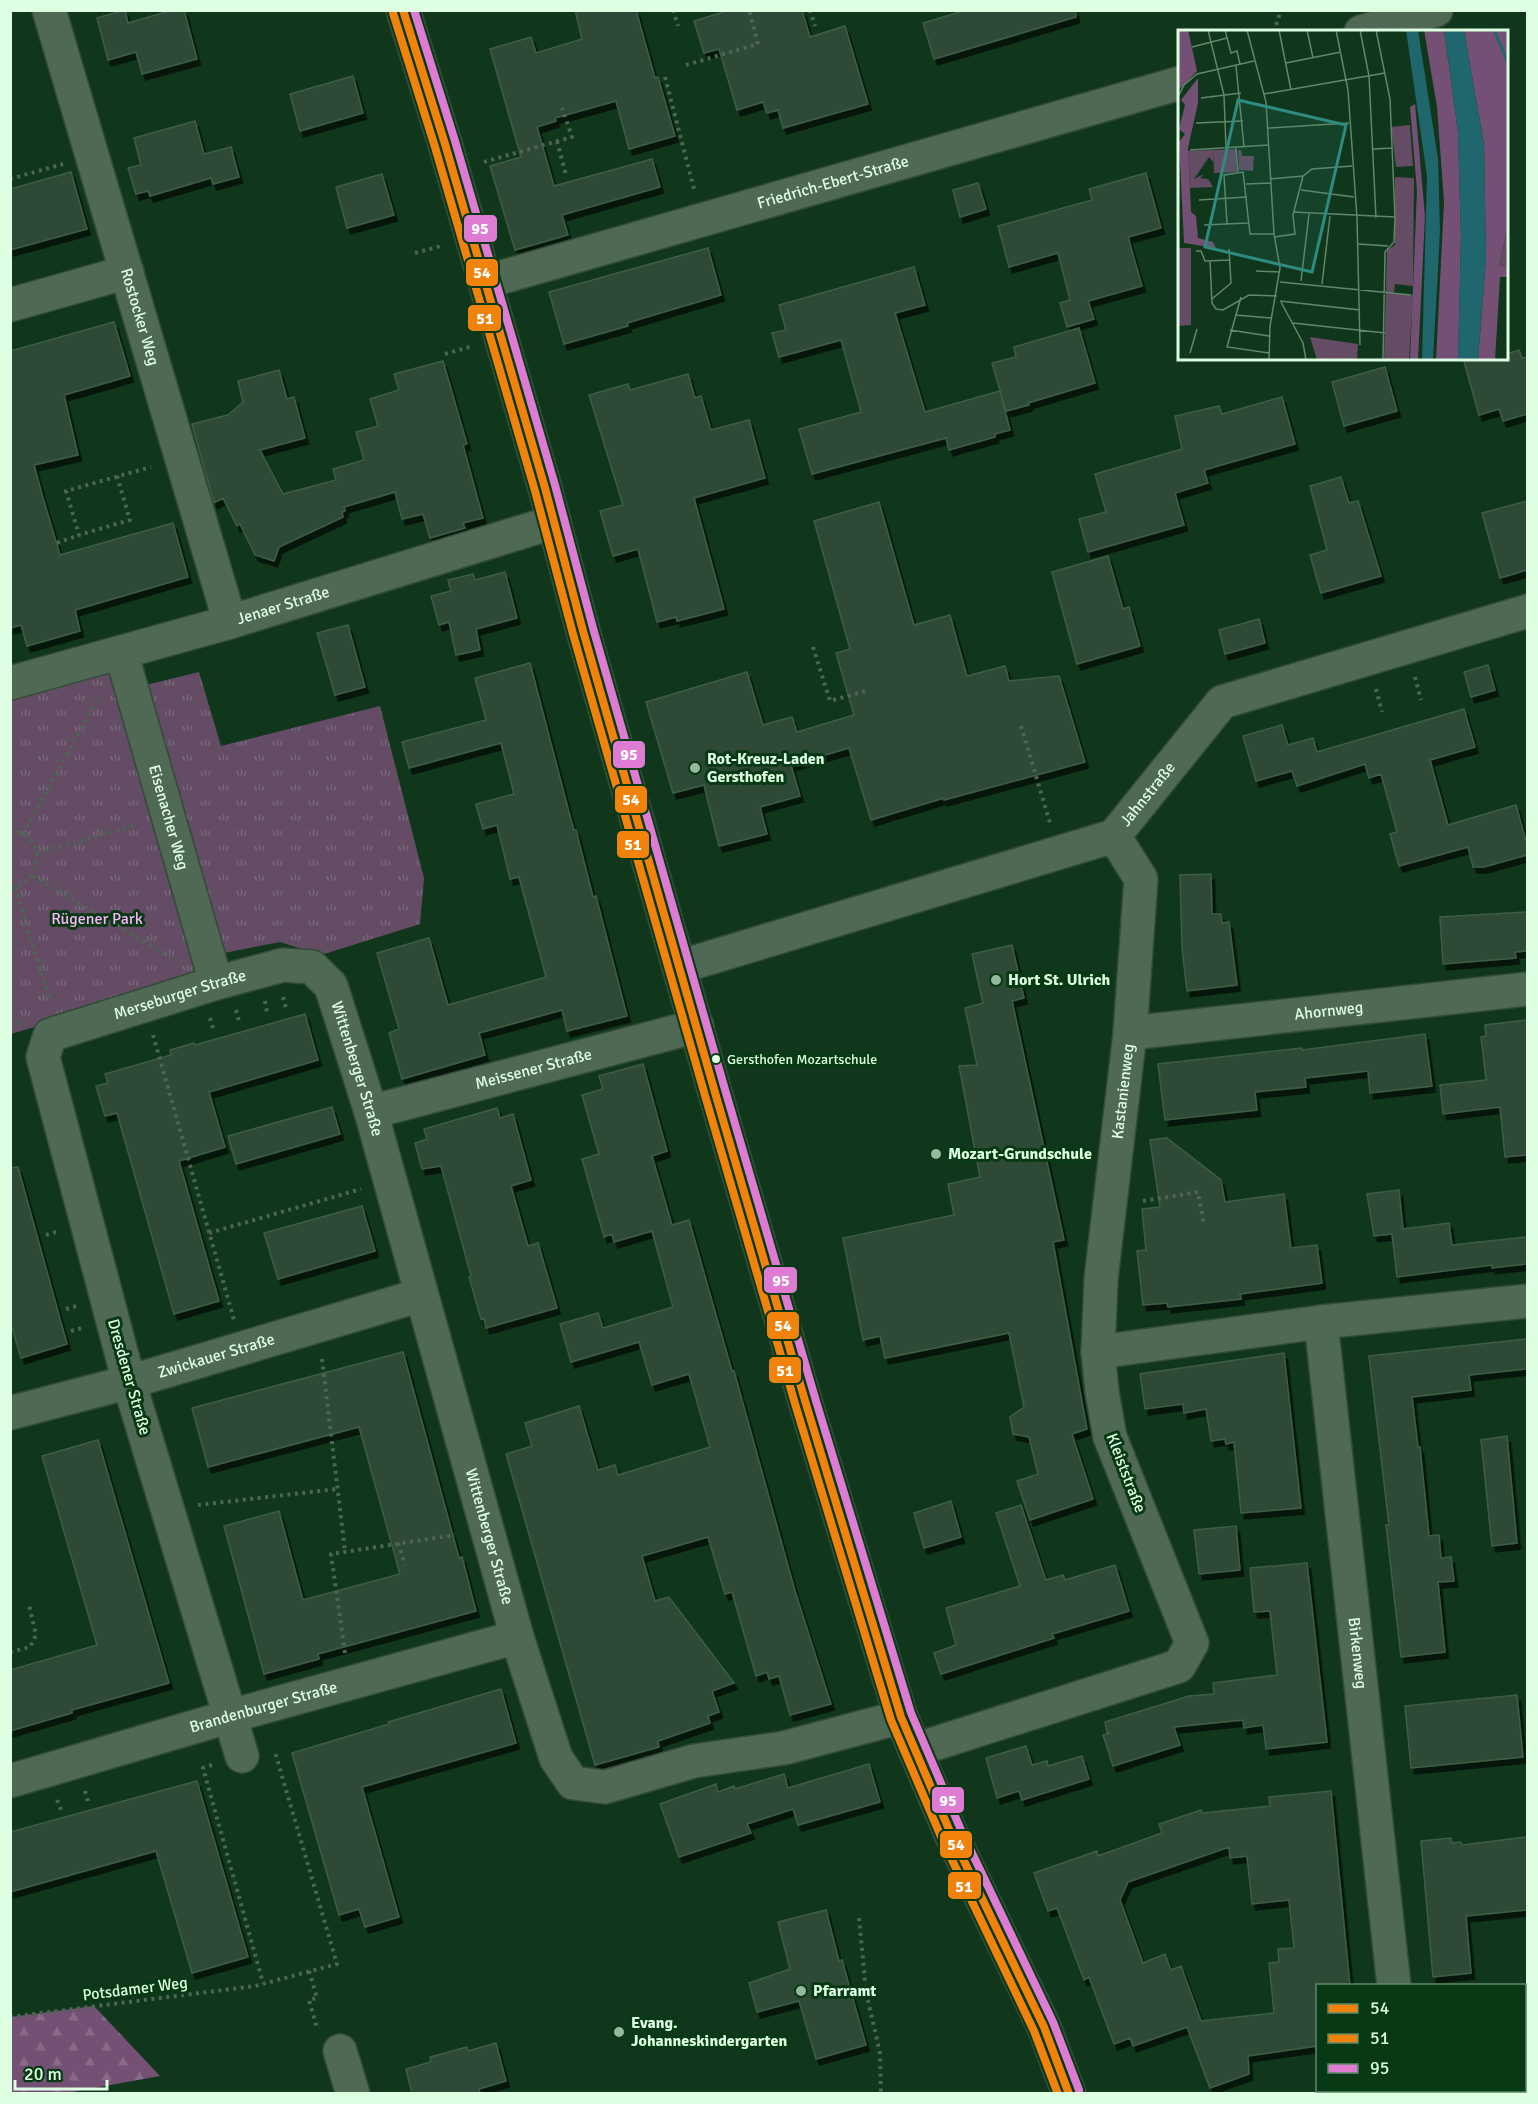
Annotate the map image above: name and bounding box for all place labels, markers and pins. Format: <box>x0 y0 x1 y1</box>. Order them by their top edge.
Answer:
place label: Rot-Kreuz-Laden Gersthofen <box>707 749 825 787</box>
marker: Rot-Kreuz-Laden Gersthofen <box>688 761 702 775</box>
place label: Hort St. Ulrich <box>1008 970 1111 990</box>
marker: Hort St. Ulrich <box>989 973 1003 987</box>
place label: Gersthofen Mozartschule <box>727 1051 877 1068</box>
marker: Gersthofen Mozartschule <box>710 1053 722 1065</box>
place label: Mozart-Grundschule <box>948 1144 1092 1164</box>
marker: Mozart-Grundschule <box>929 1147 943 1161</box>
place label: Pfarramt <box>813 1981 876 2001</box>
marker: Pfarramt <box>794 1984 808 1998</box>
place label: Evang. Johanneskindergarten <box>631 2013 787 2051</box>
marker: Evang. Johanneskindergarten <box>612 2025 626 2039</box>

